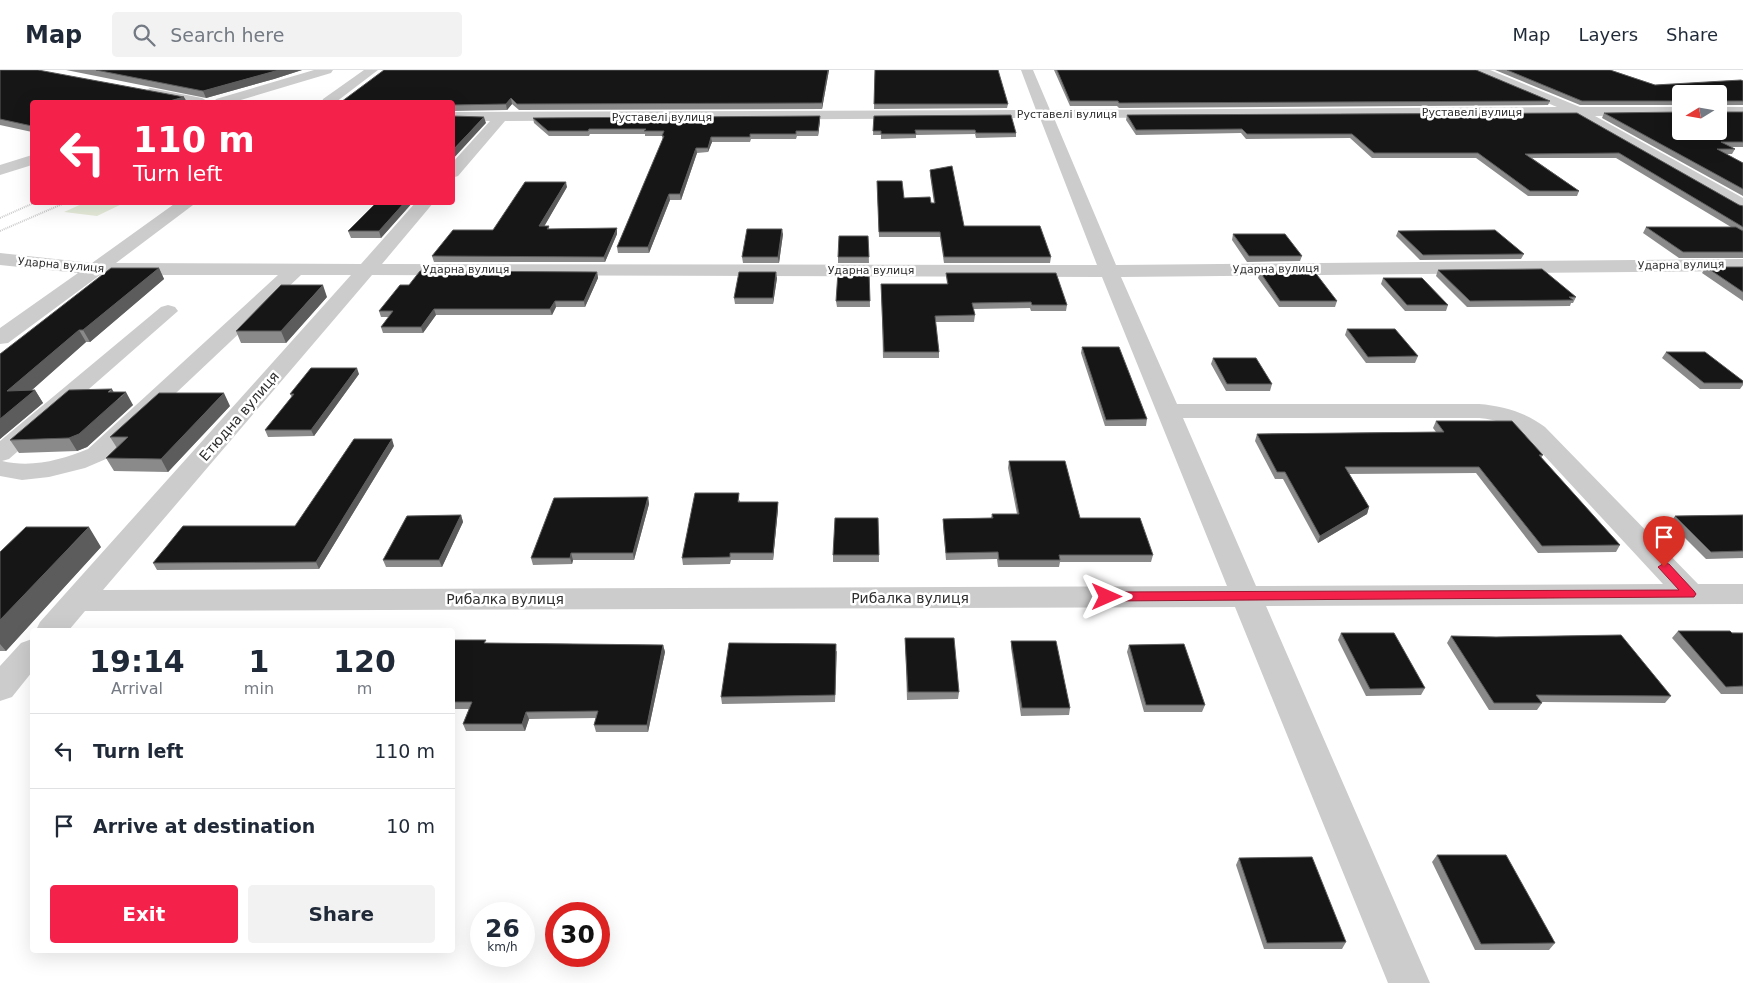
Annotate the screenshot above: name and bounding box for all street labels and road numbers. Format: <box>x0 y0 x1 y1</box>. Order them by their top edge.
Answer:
street label: Руставелі вулиця <box>1422 106 1522 119</box>
street label: Руставелі вулиця <box>1017 108 1117 121</box>
street label: Руставелі вулиця <box>612 111 712 124</box>
street label: Ударна вулиця <box>17 255 105 275</box>
street label: Ударна вулиця <box>1638 258 1724 272</box>
street label: Ударна вулиця <box>1233 262 1319 276</box>
street label: Ударна вулиця <box>423 263 509 276</box>
street label: Ударна вулиця <box>828 264 914 277</box>
street label: Етюдна вулиця <box>196 368 282 464</box>
street label: Рибалка вулиця <box>851 590 969 606</box>
street label: Рибалка вулиця <box>446 591 564 607</box>

